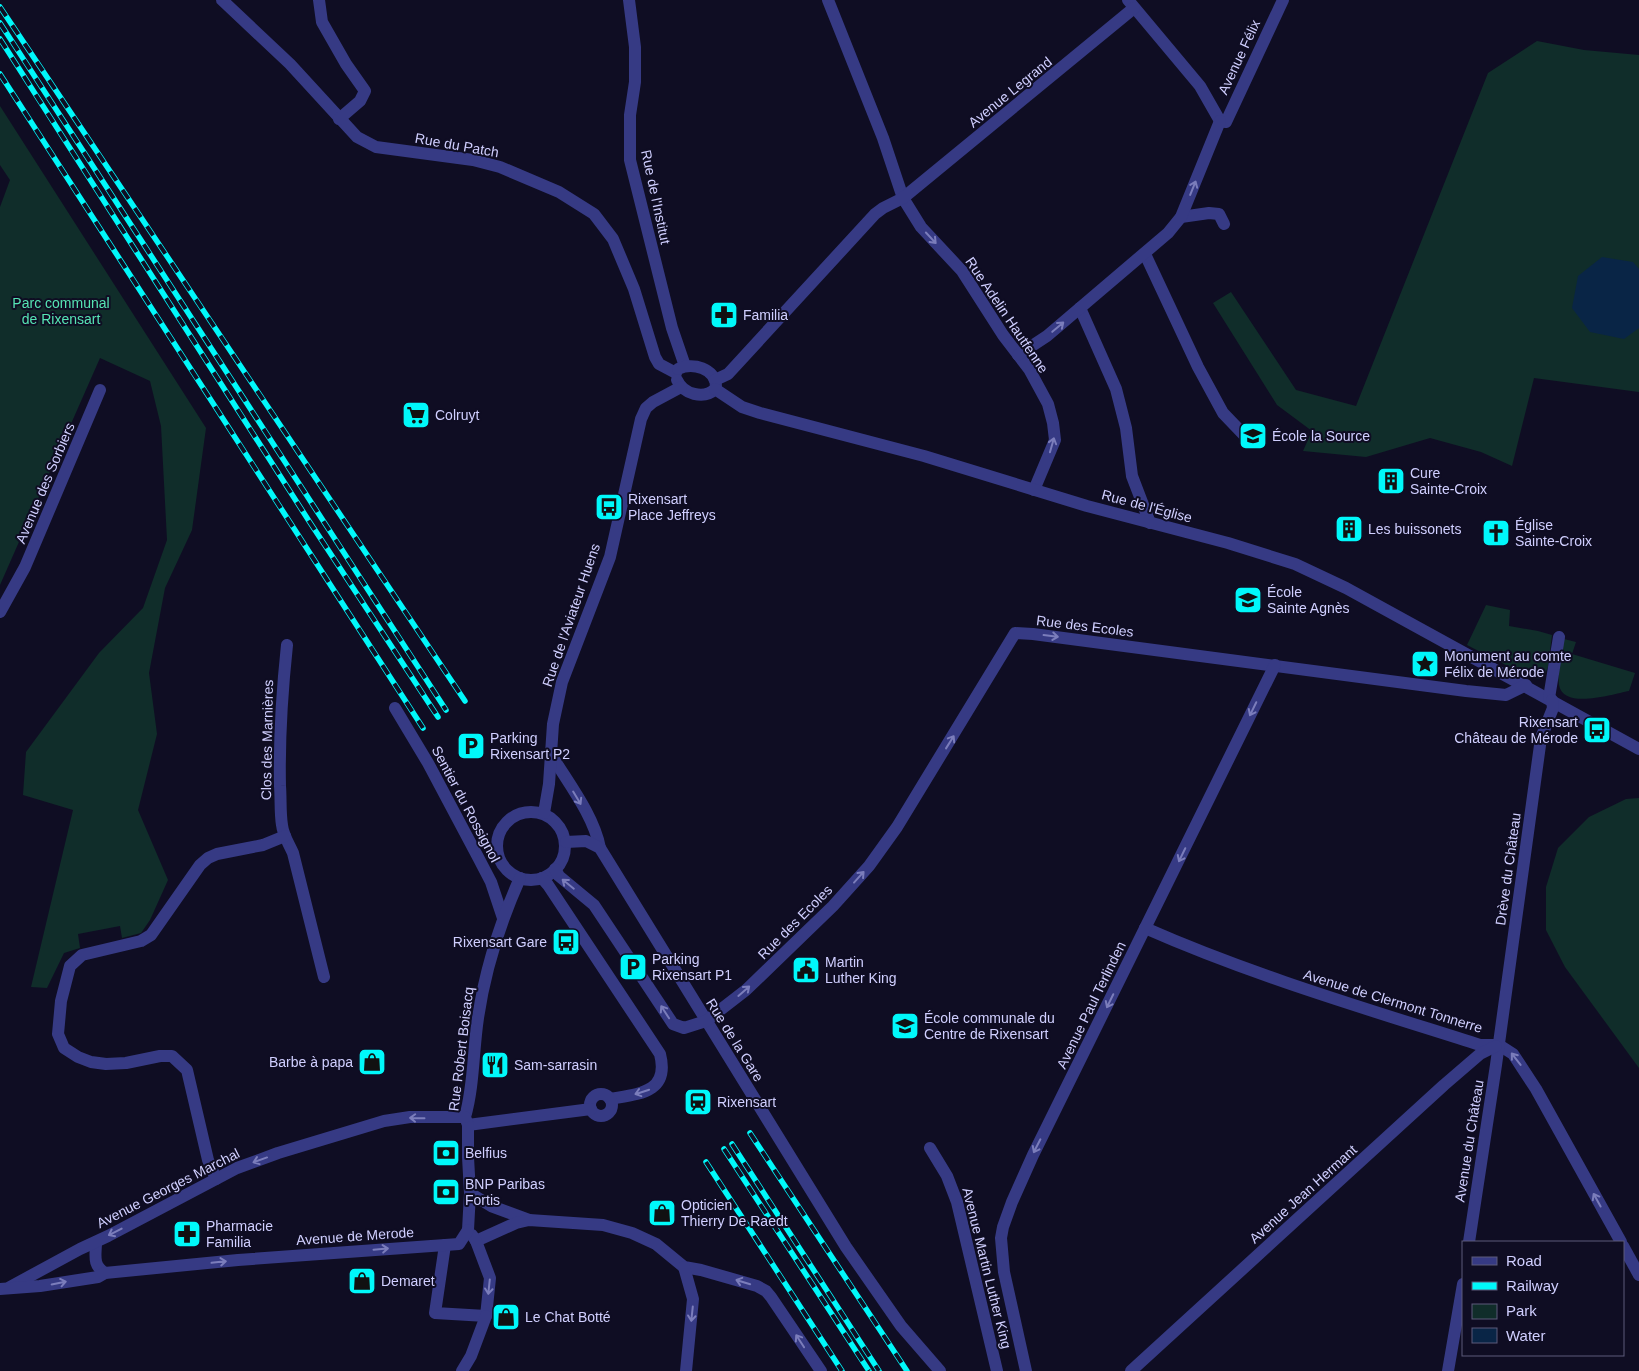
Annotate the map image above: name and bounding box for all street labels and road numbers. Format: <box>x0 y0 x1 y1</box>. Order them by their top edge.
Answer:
street label: Avenue Félix <box>1215 17 1263 97</box>
street label: Avenue Legrand <box>965 54 1055 130</box>
street label: Rue du Patch <box>414 130 500 160</box>
street label: Rue de l'Institut <box>638 148 674 246</box>
street label: Rue Adelin Hautfenne <box>962 254 1052 376</box>
street label: Avenue des Sorbiers <box>12 420 78 546</box>
street label: Rue de l'Église <box>1100 486 1194 526</box>
street label: Rue de l'Aviateur Huens <box>539 541 603 689</box>
street label: Rue des Ecoles <box>1035 612 1135 640</box>
street label: Clos des Marnières <box>258 680 276 800</box>
street label: Sentier du Rossignol <box>429 743 503 865</box>
street label: Drève du Château <box>1492 812 1524 926</box>
street label: Rue des Ecoles <box>755 882 835 962</box>
street label: Avenue Paul Terlinden <box>1053 939 1129 1071</box>
street label: Avenue de Clermont Tonnerre <box>1302 966 1485 1036</box>
street label: Rue Robert Boisacq <box>445 986 477 1112</box>
street label: Rue de la Gare <box>703 995 767 1085</box>
street label: Avenue du Château <box>1451 1079 1487 1203</box>
street label: Avenue Jean Hermant <box>1246 1141 1360 1246</box>
street label: Avenue Georges Marchal <box>94 1145 242 1231</box>
street label: Avenue Martin Luther King <box>959 1186 1015 1350</box>
street label: Avenue de Merode <box>296 1224 415 1248</box>

